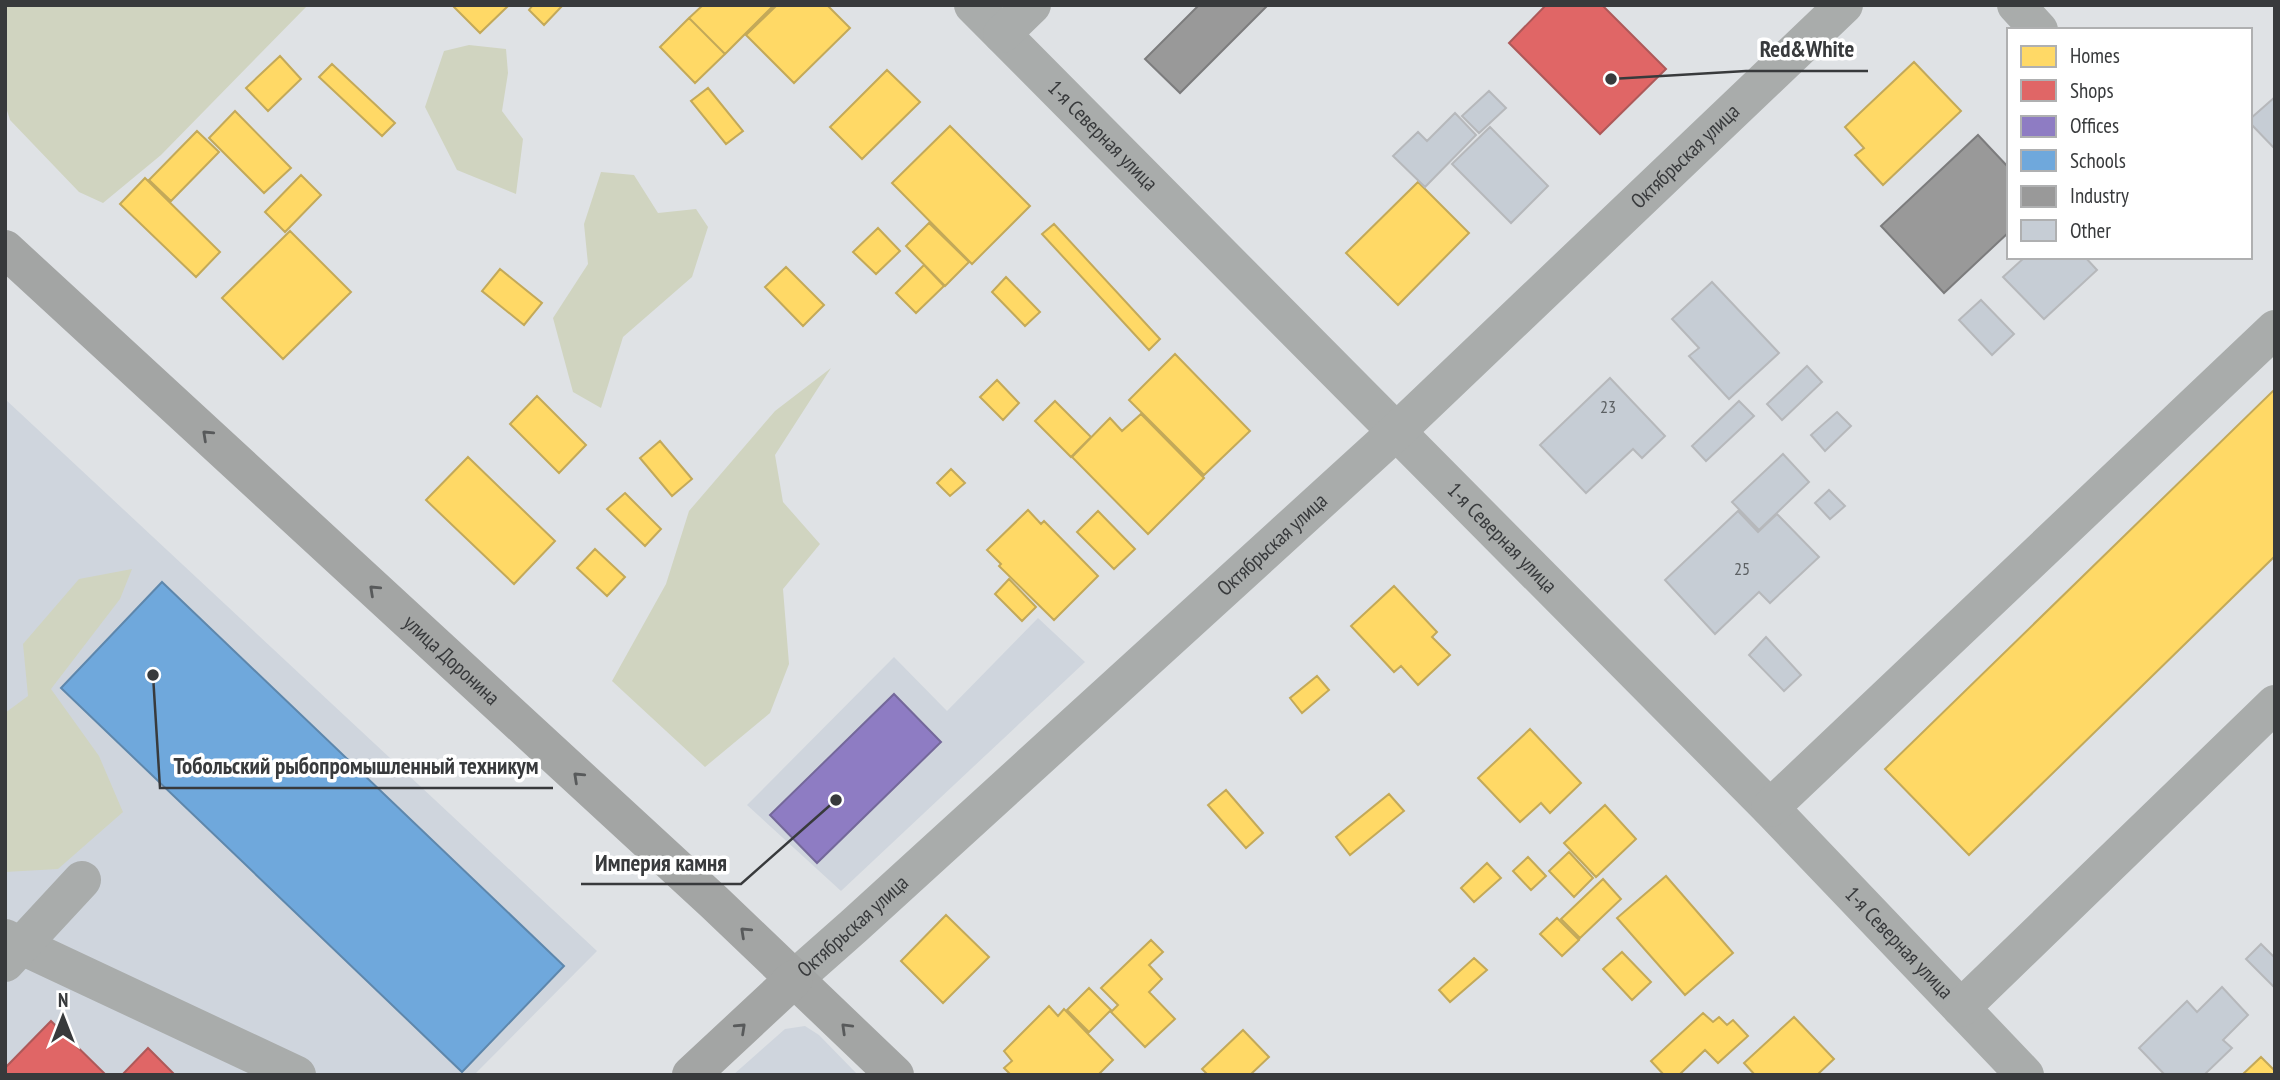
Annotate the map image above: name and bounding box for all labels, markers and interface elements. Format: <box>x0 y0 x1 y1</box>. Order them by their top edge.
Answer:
callout: Red&White <box>1746 27 1868 71</box>
legend <box>2007 28 2252 259</box>
text: Red&White <box>1760 34 1854 63</box>
text: Homes <box>2070 42 2120 69</box>
street label: 1-я Северная улица <box>1042 74 1164 196</box>
text: Shops <box>2070 77 2114 104</box>
street label: Октябрьская улица <box>1625 98 1745 214</box>
text: Offices <box>2070 112 2119 139</box>
text: Schools <box>2070 147 2126 174</box>
text: Industry <box>2070 182 2129 209</box>
text: Other <box>2070 217 2111 244</box>
house number: 23 <box>1600 395 1616 418</box>
one-way arrow <box>202 431 215 444</box>
street label: 1-я Северная улица <box>1442 477 1563 599</box>
street label: Октябрьская улица <box>1211 487 1333 602</box>
house number: 25 <box>1734 557 1750 580</box>
one-way arrow <box>369 585 382 598</box>
street label: улица Доронина <box>398 609 506 711</box>
callout: Тобольский рыбопромышленный техникум <box>160 744 553 788</box>
text: Тобольский рыбопромышленный техникум <box>173 751 539 780</box>
one-way arrow <box>573 773 586 785</box>
callout: Империя камня <box>581 840 741 884</box>
text: Империя камня <box>595 848 727 877</box>
street label: Октябрьская улица <box>791 869 914 983</box>
street label: 1-я Северная улица <box>1839 881 1959 1004</box>
one-way arrow <box>740 927 753 940</box>
north arrow <box>28 982 98 1052</box>
text: N <box>58 988 68 1012</box>
one-way arrow <box>841 1023 854 1036</box>
one-way arrow <box>733 1024 746 1037</box>

